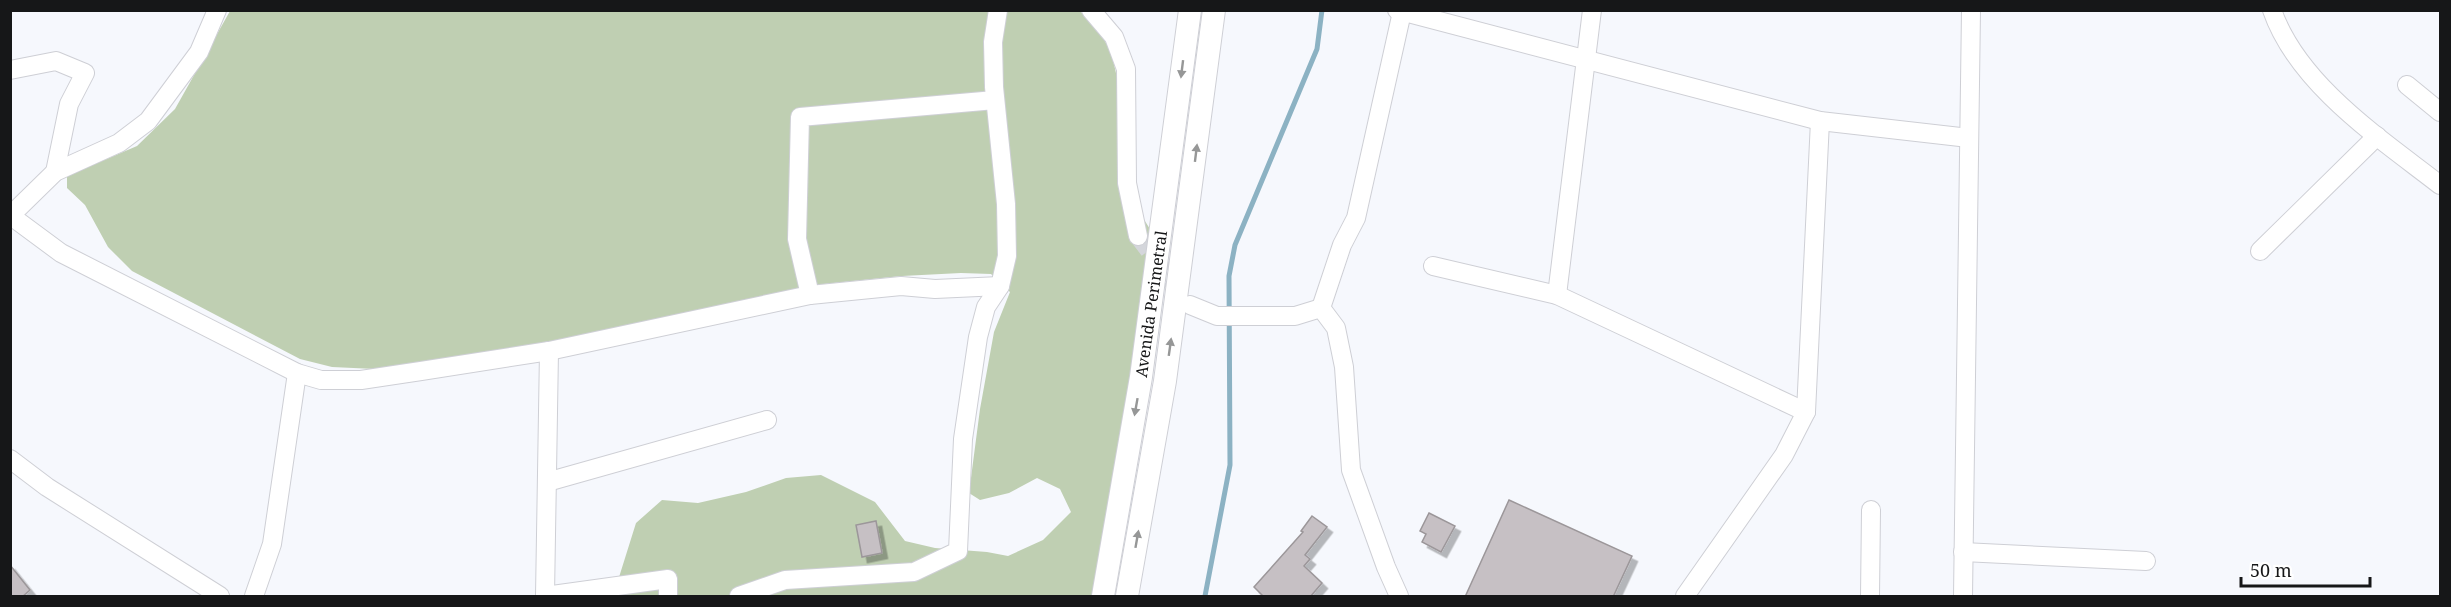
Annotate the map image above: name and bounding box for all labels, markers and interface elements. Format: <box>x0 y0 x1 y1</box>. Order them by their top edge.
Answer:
one-way arrow <box>1178 59 1187 78</box>
one-way arrow <box>1191 144 1201 163</box>
street label: Avenida Perimetral <box>1130 229 1172 379</box>
one-way arrow <box>1165 337 1175 356</box>
one-way arrow <box>1131 398 1140 417</box>
one-way arrow <box>1133 529 1142 548</box>
scale bar <box>2241 550 2370 588</box>
text: 50 m <box>2250 558 2292 582</box>

